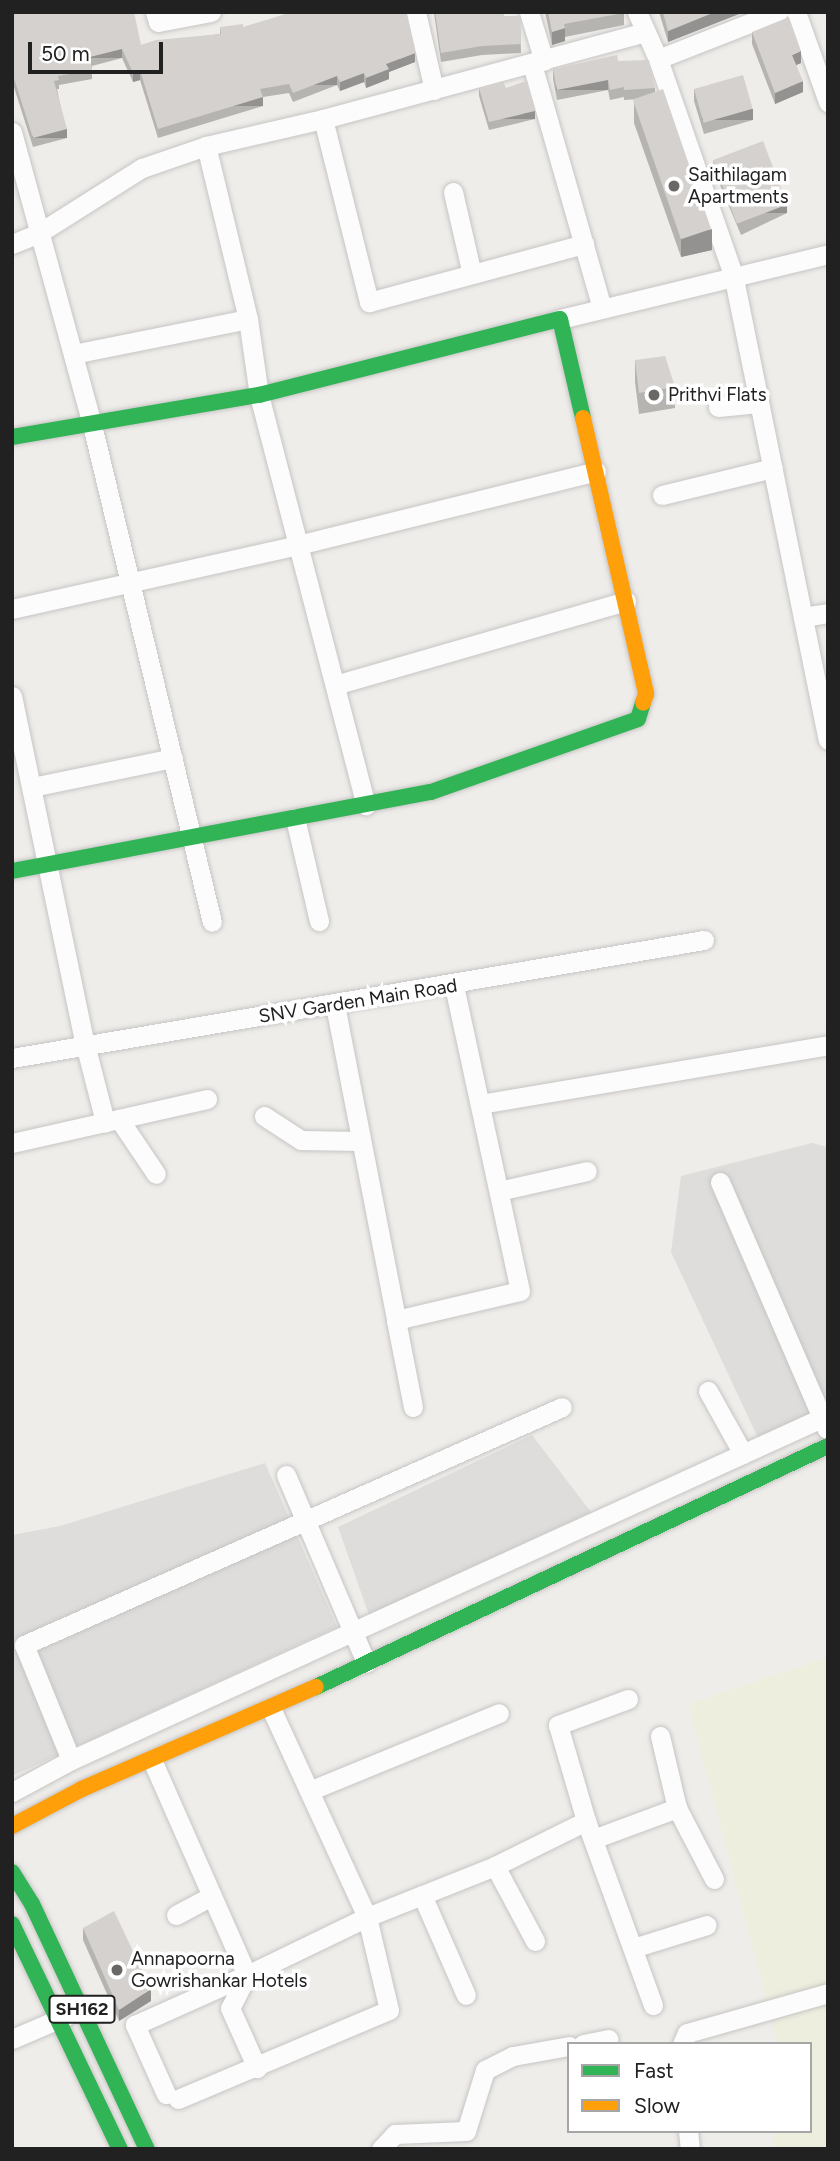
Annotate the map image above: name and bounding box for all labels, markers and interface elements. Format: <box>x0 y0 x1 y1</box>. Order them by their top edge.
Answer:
scale bar <box>32 28 166 72</box>
text: 50 m <box>41 41 90 66</box>
place label: Saithilagam Apartments <box>688 164 789 208</box>
marker: Saithilagam Apartments <box>666 178 682 194</box>
place label: Prithvi Flats <box>668 384 767 406</box>
marker: Prithvi Flats <box>646 387 662 403</box>
street label: SNV Garden Main Road <box>257 974 459 1028</box>
place label: Annapoorna Gowrishankar Hotels <box>131 1948 307 1992</box>
marker: Annapoorna Gowrishankar Hotels <box>109 1962 125 1978</box>
road number: SH162 <box>47 1994 117 2024</box>
legend <box>567 2042 812 2133</box>
text: Fast <box>634 2058 674 2083</box>
text: Slow <box>634 2093 680 2118</box>

